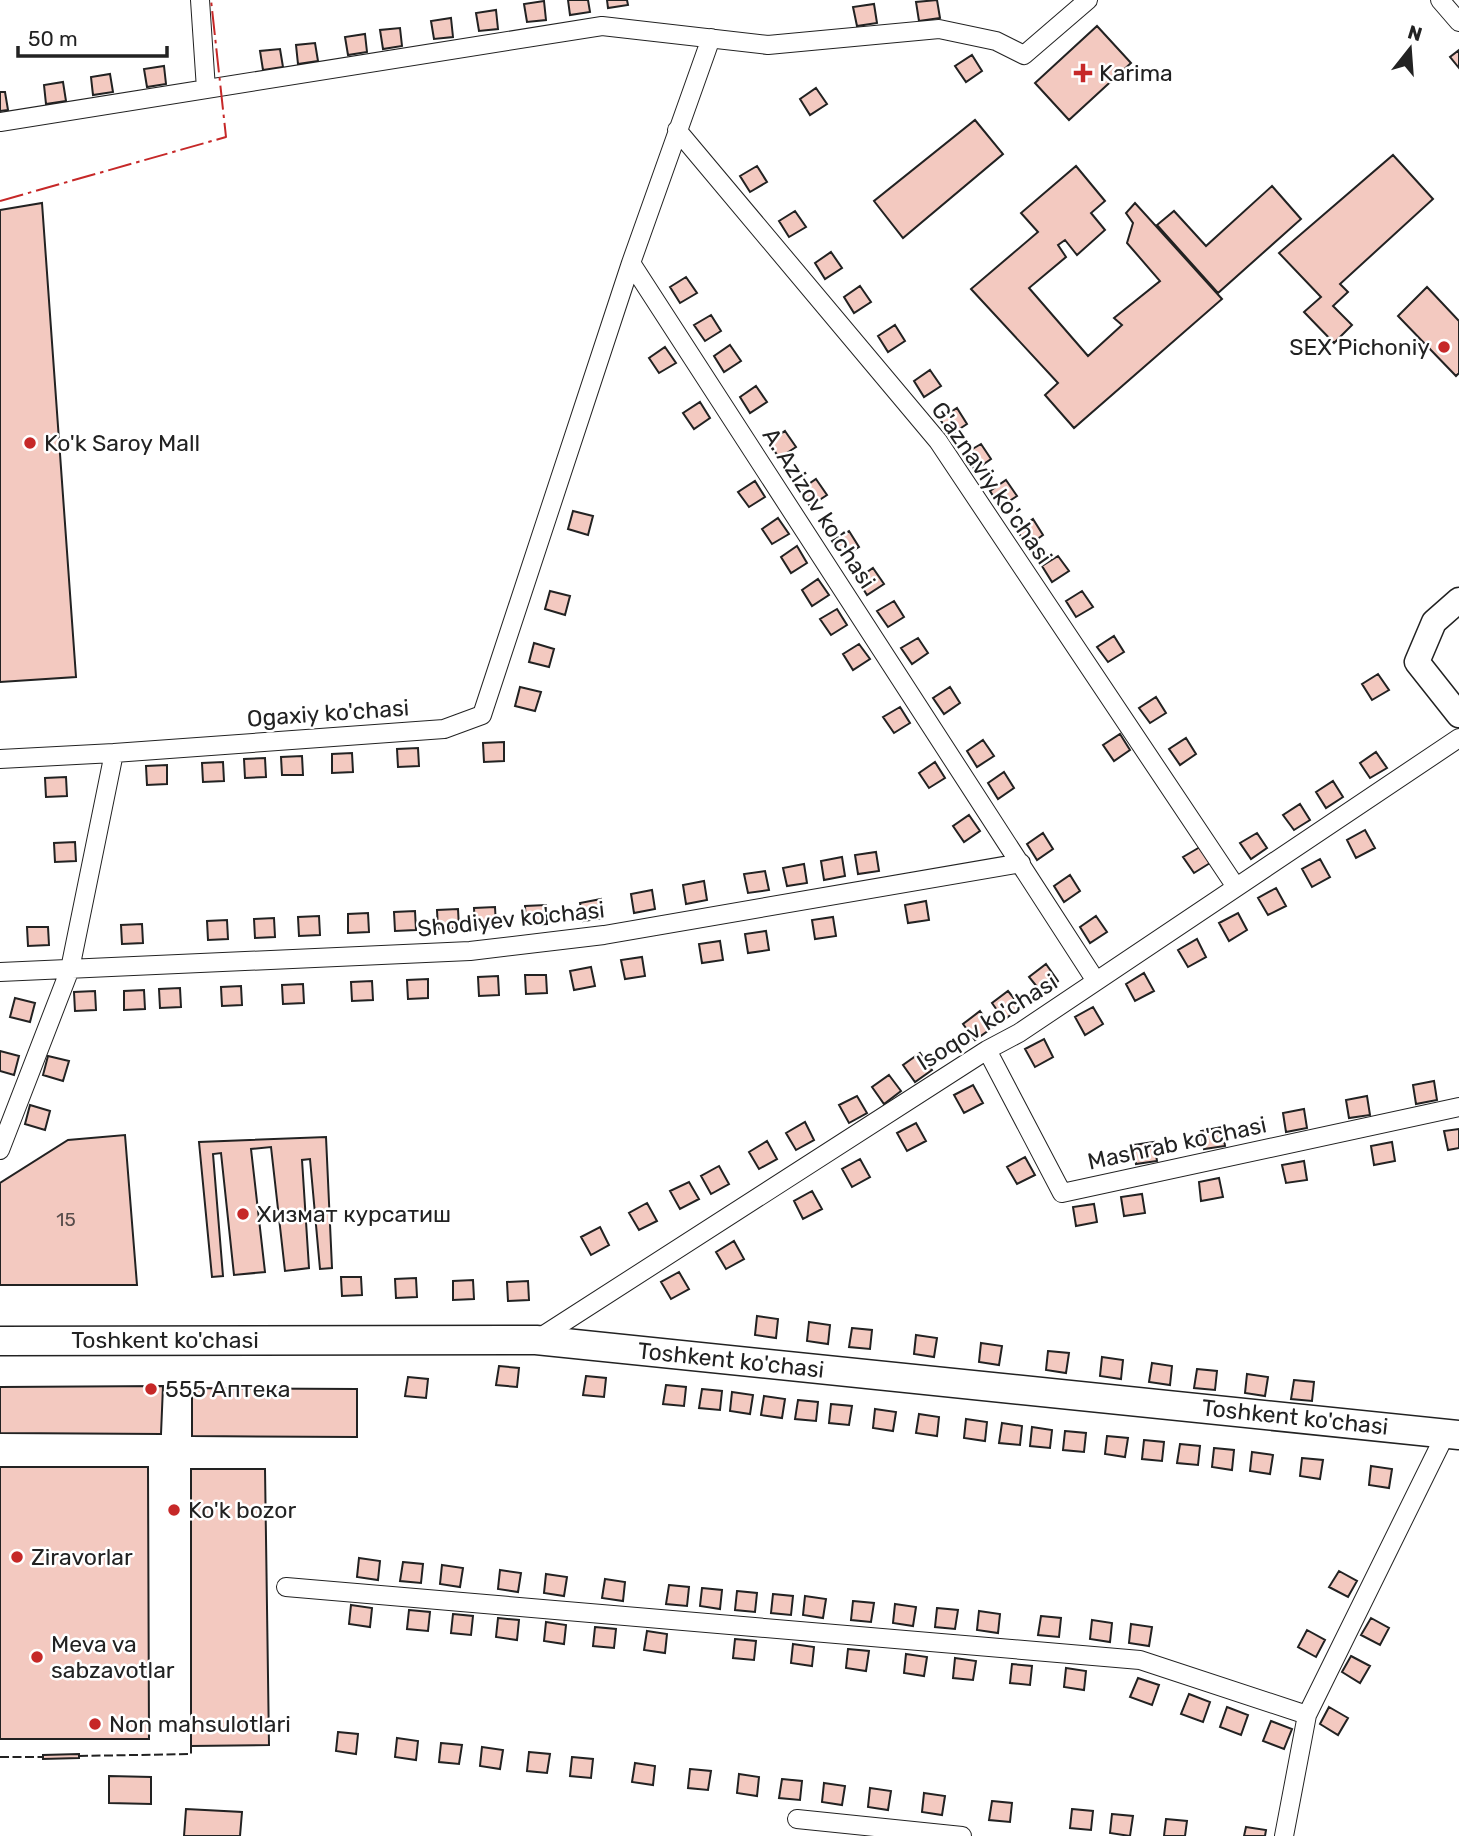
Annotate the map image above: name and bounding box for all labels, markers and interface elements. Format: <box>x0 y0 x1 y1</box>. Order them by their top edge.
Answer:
scale bar <box>18 14 166 58</box>
north arrow <box>1375 14 1445 84</box>
text: N <box>1405 20 1425 46</box>
text: 50 m <box>28 26 78 51</box>
place label: Karima <box>1099 59 1173 87</box>
marker: Karima <box>1073 63 1093 83</box>
place label: SEX Pichoniy <box>1289 333 1430 361</box>
marker: SEX Pichoniy <box>1436 339 1452 355</box>
street label: G'aznaviy ko'chasi <box>926 396 1058 570</box>
street label: A. Azizov ko'chasi <box>757 422 881 594</box>
place label: Ko'k Saroy Mall <box>44 429 200 457</box>
marker: Ko'k Saroy Mall <box>22 435 38 451</box>
street label: Ogaxiy ko'chasi <box>246 693 410 733</box>
street label: Shodiyev ko'chasi <box>416 895 606 943</box>
street label: Isoqov ko'chasi <box>912 968 1062 1076</box>
street label: Mashrab ko'chasi <box>1085 1110 1269 1176</box>
place label: Хизмат курсатиш <box>257 1200 451 1228</box>
marker: Хизмат курсатиш <box>235 1206 251 1222</box>
house number: 15 <box>56 1208 76 1231</box>
street label: Toshkent ko'chasi <box>71 1326 259 1354</box>
street label: Toshkent ko'chasi <box>636 1336 826 1384</box>
place label: 555 Аптека <box>165 1375 290 1403</box>
marker: 555 Аптека <box>143 1381 159 1397</box>
street label: Toshkent ko'chasi <box>1200 1393 1390 1441</box>
place label: Ko'k bozor <box>188 1496 296 1524</box>
marker: Ko'k bozor <box>166 1502 182 1518</box>
place label: Ziravorlar <box>31 1543 133 1571</box>
marker: Ziravorlar <box>9 1549 25 1565</box>
place label: Meva va sabzavotlar <box>51 1630 175 1684</box>
marker: Meva va sabzavotlar <box>29 1649 45 1665</box>
place label: Non mahsulotlari <box>109 1710 291 1738</box>
marker: Non mahsulotlari <box>87 1716 103 1732</box>

